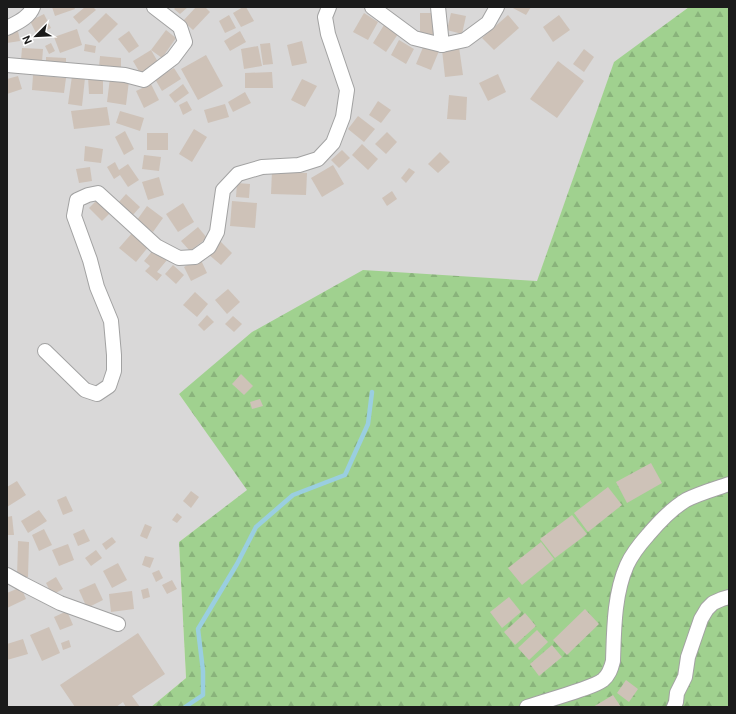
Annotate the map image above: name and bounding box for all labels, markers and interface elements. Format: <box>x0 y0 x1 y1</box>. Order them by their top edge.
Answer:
north arrow <box>16 16 56 56</box>
text: N <box>19 34 35 47</box>

